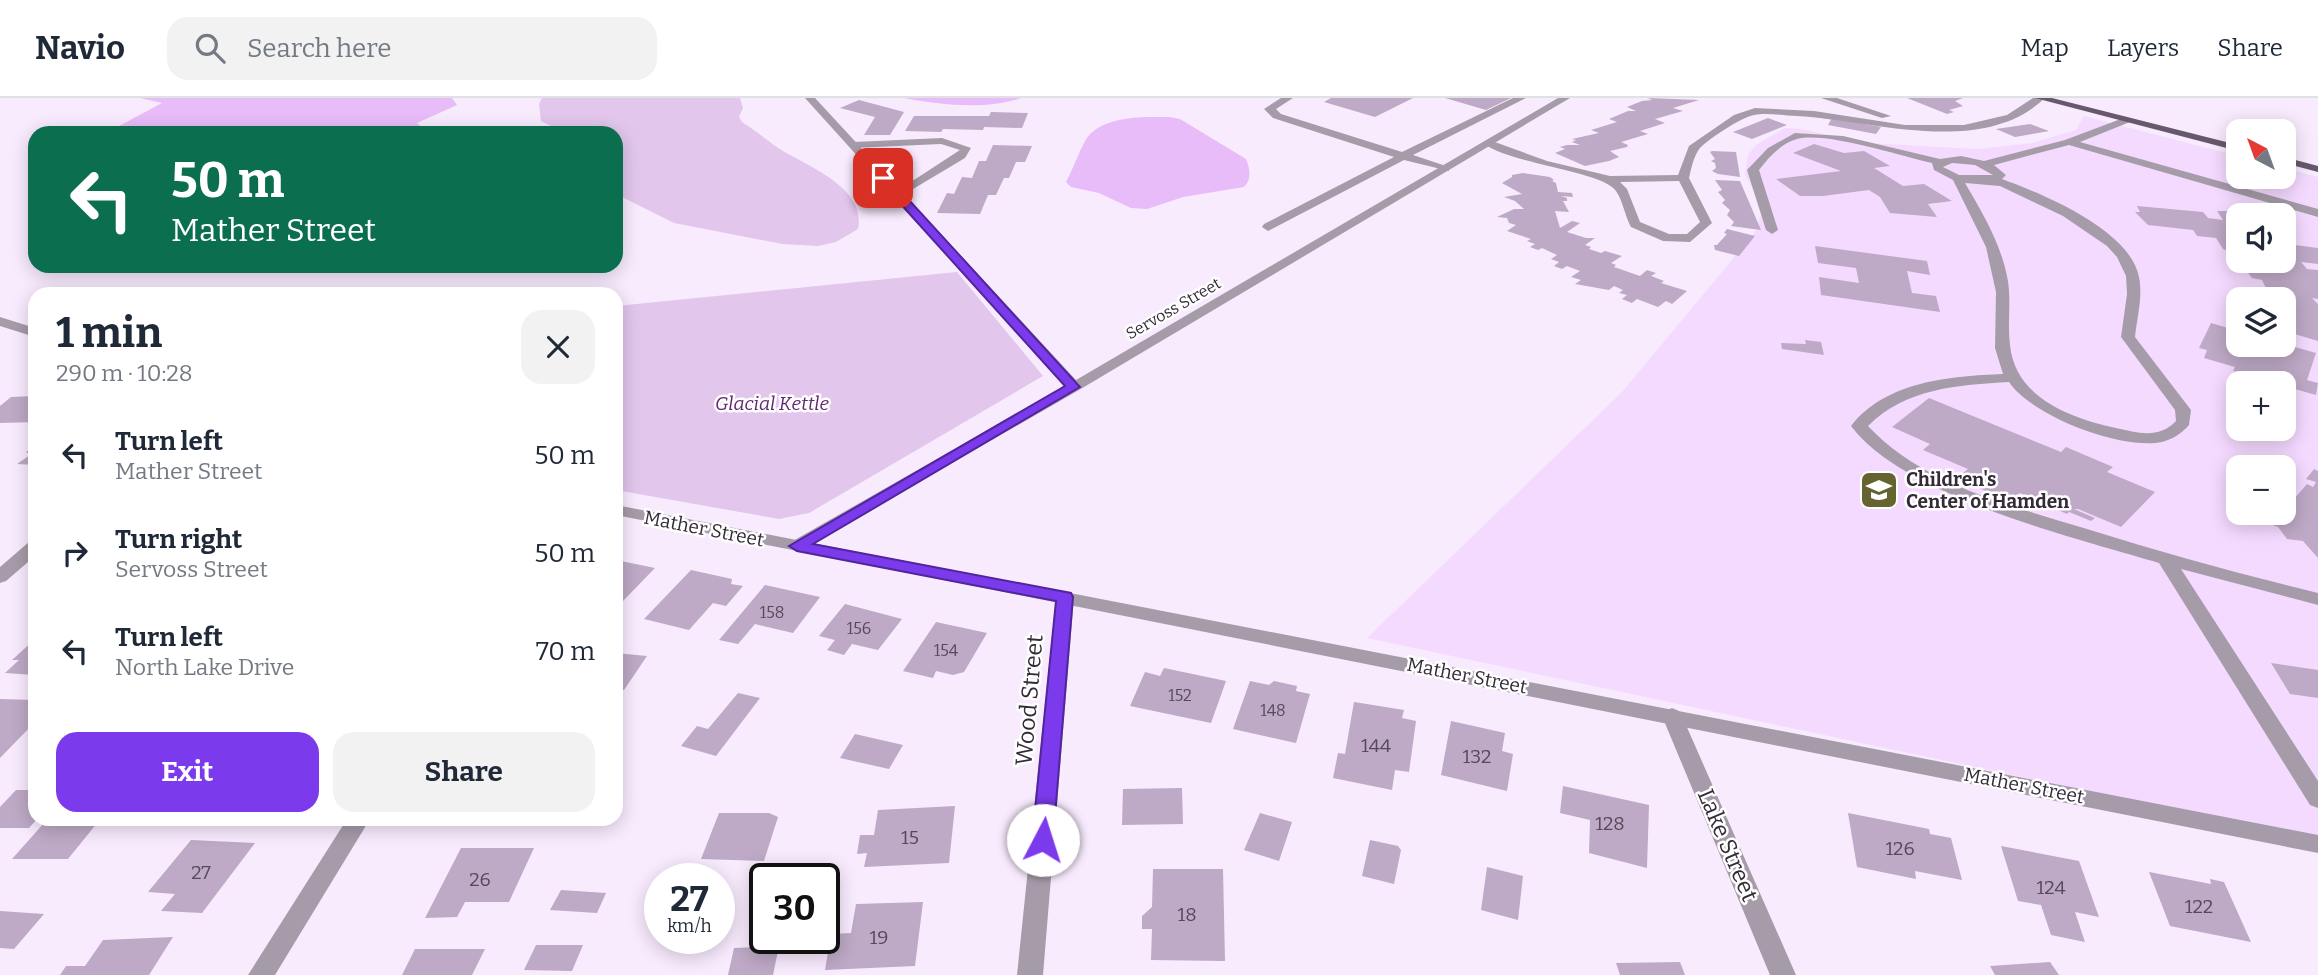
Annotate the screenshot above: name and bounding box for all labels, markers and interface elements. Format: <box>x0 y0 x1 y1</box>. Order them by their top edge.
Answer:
search box <box>167 17 657 80</box>
text: Navio <box>35 28 125 68</box>
icon: search <box>191 29 229 67</box>
text: Search here <box>247 33 391 64</box>
text: Map <box>2021 34 2069 62</box>
text: Layers <box>2107 34 2179 62</box>
text: Share <box>2217 34 2283 62</box>
north arrow <box>2226 119 2296 189</box>
map controls <box>2226 119 2296 525</box>
pin <box>853 148 913 208</box>
text: 50 m <box>171 151 284 210</box>
icon: left <box>56 154 147 245</box>
icon: arrive <box>864 159 902 197</box>
button: sound <box>2226 203 2296 273</box>
text: Mather Street <box>171 211 376 249</box>
street label: Servoss Street <box>1122 274 1224 343</box>
button: layers <box>2226 287 2296 357</box>
text: 1 min <box>56 308 162 358</box>
button: close <box>521 310 595 384</box>
text: 290 m · 10:28 <box>56 359 193 387</box>
button: + <box>2226 371 2296 441</box>
park label: Glacial Kettle <box>715 392 829 415</box>
text: Turn left <box>115 426 223 457</box>
icon: left <box>56 436 94 474</box>
text: 50 m <box>534 440 595 471</box>
button: − <box>2226 455 2296 525</box>
text: Mather Street <box>115 457 262 485</box>
place label: Children's Center of Hamden <box>1906 468 2070 513</box>
school or university icon: Children's Center of Hamden <box>1858 469 1900 511</box>
street label: Mather Street <box>642 506 766 551</box>
text: Turn right <box>115 524 242 555</box>
icon: right <box>56 534 94 572</box>
text: 50 m <box>534 538 595 569</box>
text: Servoss Street <box>115 555 268 583</box>
house number: 158 <box>760 603 784 622</box>
house number: 156 <box>847 619 871 638</box>
text: Turn left <box>115 622 223 653</box>
icon: left <box>56 632 94 670</box>
street label: Wood Street <box>1009 633 1049 767</box>
text: 70 m <box>536 636 595 667</box>
house number: 154 <box>934 641 959 660</box>
text: North Lake Drive <box>115 653 294 681</box>
street label: Mather Street <box>1405 653 1529 698</box>
house number: 152 <box>1168 686 1192 705</box>
house number: 148 <box>1260 701 1286 720</box>
button: Exit <box>56 732 319 812</box>
button: Share <box>333 732 595 812</box>
house number: 144 <box>1361 734 1391 757</box>
house number: 132 <box>1463 745 1491 768</box>
street label: Mather Street <box>1962 763 2086 808</box>
street label: Lake Street <box>1692 785 1764 905</box>
position arrow <box>1006 803 1080 877</box>
house number: 128 <box>1595 812 1625 835</box>
house number: 15 <box>901 826 919 849</box>
house number: 126 <box>1885 837 1915 860</box>
house number: 27 <box>191 861 211 884</box>
speed limit sign: 30 <box>749 863 840 954</box>
house number: 26 <box>469 868 491 891</box>
house number: 124 <box>2036 876 2066 899</box>
text: 27 <box>670 878 709 920</box>
house number: 122 <box>2185 895 2213 918</box>
house number: 18 <box>1177 903 1197 926</box>
text: km/h <box>667 915 712 937</box>
house number: 19 <box>870 926 888 949</box>

